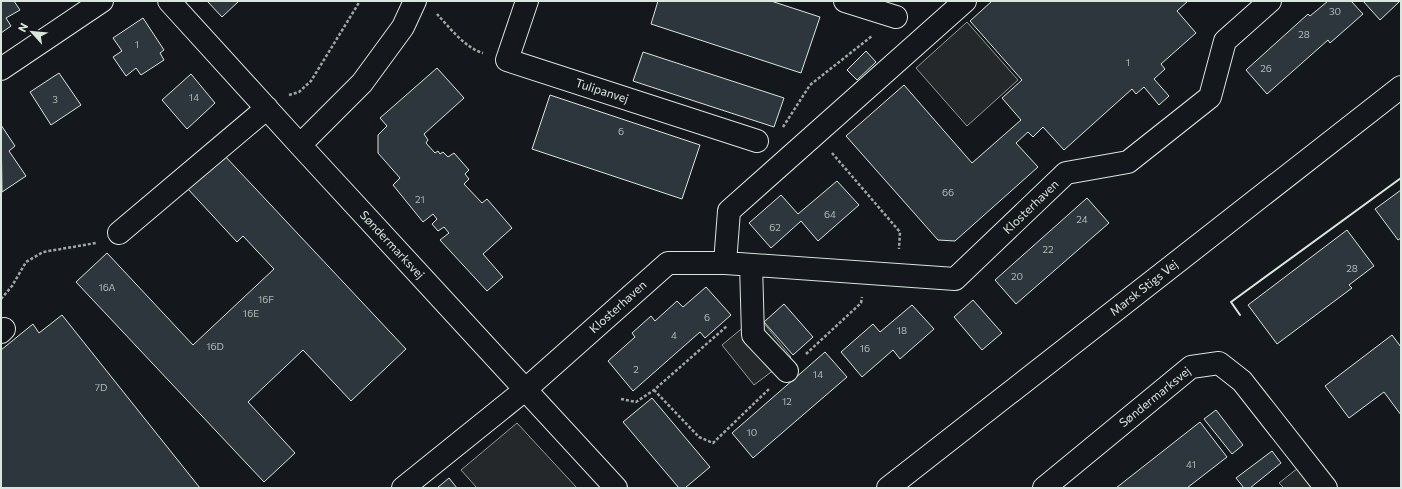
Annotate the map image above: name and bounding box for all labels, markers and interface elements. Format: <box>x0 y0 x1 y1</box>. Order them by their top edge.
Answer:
house number: 30 <box>1329 5 1341 17</box>
north arrow <box>12 12 52 52</box>
text: N <box>15 21 30 34</box>
house number: 28 <box>1298 28 1310 40</box>
house number: 1 <box>135 38 139 50</box>
house number: 1 <box>1126 56 1130 68</box>
house number: 26 <box>1260 62 1272 74</box>
street label: Tulipanvej <box>574 75 631 105</box>
house number: 14 <box>189 91 199 103</box>
house number: 3 <box>52 93 58 105</box>
house number: 6 <box>618 125 624 137</box>
street label: Klosterhaven <box>1000 176 1061 236</box>
house number: 66 <box>942 186 954 198</box>
house number: 21 <box>415 193 425 205</box>
street label: Søndermarksvej <box>358 207 428 281</box>
house number: 64 <box>824 208 836 220</box>
house number: 24 <box>1076 213 1088 225</box>
house number: 62 <box>769 221 781 233</box>
house number: 22 <box>1042 243 1054 255</box>
street label: Marsk Stigs Vej <box>1107 256 1180 318</box>
house number: 28 <box>1346 262 1358 274</box>
house number: 20 <box>1011 270 1023 282</box>
street label: Klosterhaven <box>586 277 649 335</box>
house number: 16A <box>98 281 116 293</box>
house number: 16F <box>258 293 274 305</box>
house number: 16E <box>243 307 259 319</box>
house number: 6 <box>704 311 710 323</box>
house number: 18 <box>897 324 907 336</box>
house number: 4 <box>671 329 677 341</box>
house number: 16D <box>206 340 224 352</box>
house number: 16 <box>860 342 870 354</box>
house number: 2 <box>633 363 639 375</box>
street label: Søndermarksvej <box>1116 363 1193 429</box>
house number: 14 <box>813 368 823 380</box>
house number: 7D <box>95 381 107 393</box>
house number: 12 <box>782 395 792 407</box>
house number: 10 <box>747 426 757 438</box>
house number: 41 <box>1186 458 1196 470</box>

